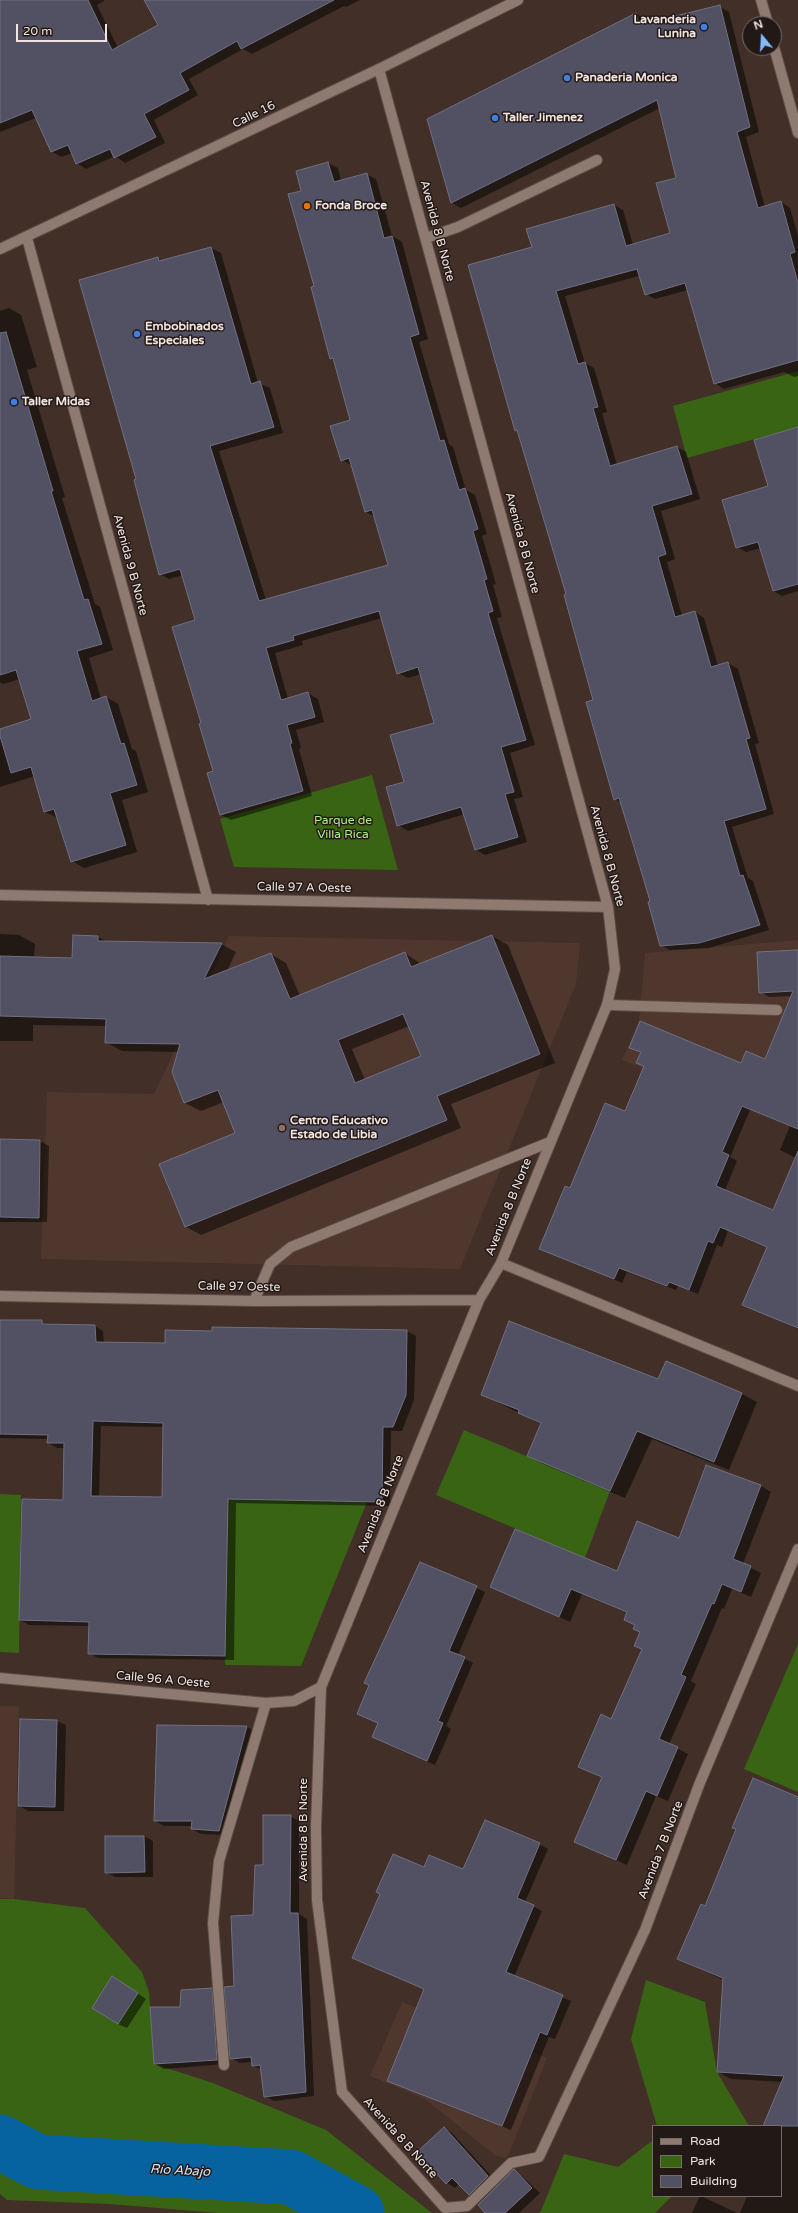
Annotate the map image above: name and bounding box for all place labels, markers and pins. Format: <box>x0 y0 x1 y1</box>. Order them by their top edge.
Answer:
place label: Lavanderia Lunina <box>633 13 696 41</box>
marker: Lavanderia Lunina <box>699 22 709 32</box>
place label: Panaderia Monica <box>575 71 678 85</box>
marker: Panaderia Monica <box>562 73 572 83</box>
place label: Taller Jimenez <box>503 111 583 125</box>
marker: Taller Jimenez <box>490 113 500 123</box>
place label: Fonda Broce <box>315 199 387 213</box>
marker: Fonda Broce <box>302 201 312 211</box>
place label: Embobinados Especiales <box>145 320 224 348</box>
marker: Embobinados Especiales <box>132 329 142 339</box>
place label: Taller Midas <box>22 395 90 409</box>
marker: Taller Midas <box>9 397 19 407</box>
place label: Centro Educativo Estado de Libia <box>290 1114 388 1142</box>
marker: Centro Educativo Estado de Libia <box>277 1123 287 1133</box>

